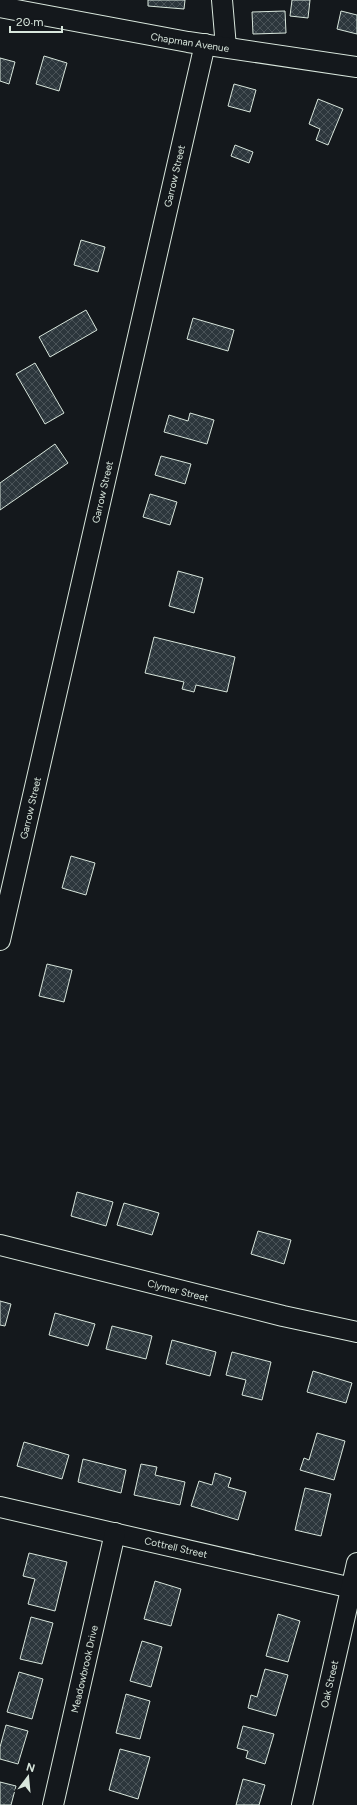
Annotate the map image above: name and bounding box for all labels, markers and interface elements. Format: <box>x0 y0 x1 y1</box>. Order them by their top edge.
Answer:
scale bar <box>10 8 62 34</box>
text: 20 m <box>16 15 44 29</box>
street label: Chapman Avenue <box>150 30 231 55</box>
street label: Garrow Street <box>161 144 188 208</box>
street label: Garrow Street <box>89 460 116 524</box>
street label: Garrow Street <box>17 776 44 840</box>
street label: Clymer Street <box>146 1277 210 1304</box>
street label: Cottrell Street <box>143 1534 209 1561</box>
street label: Meadowbrook Drive <box>68 1623 101 1714</box>
street label: Oak Street <box>318 1659 341 1709</box>
north arrow <box>8 1757 48 1797</box>
text: N <box>25 1760 37 1775</box>

